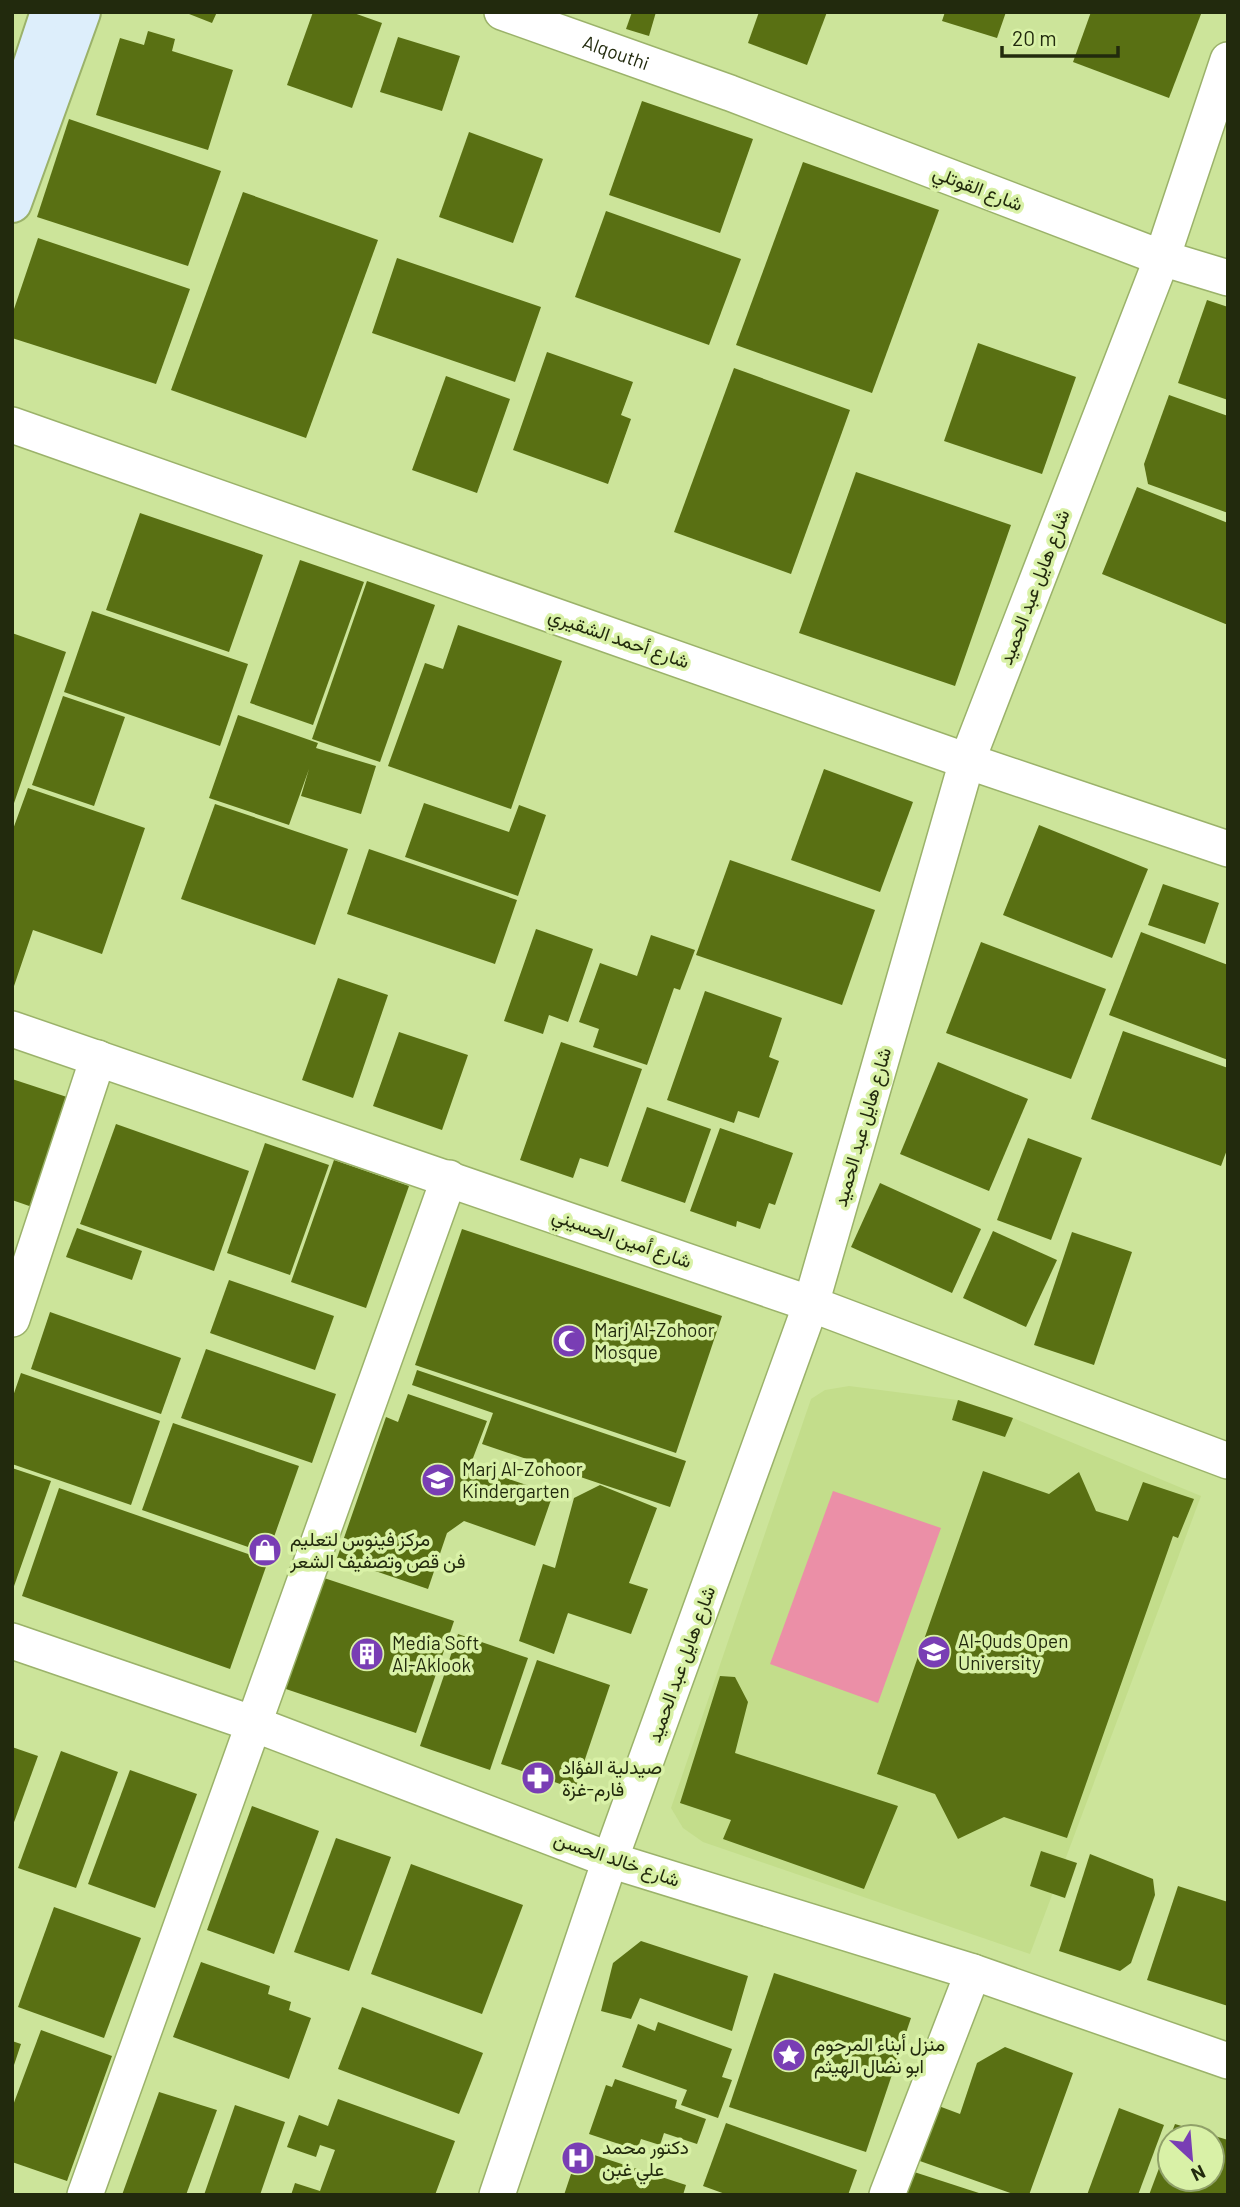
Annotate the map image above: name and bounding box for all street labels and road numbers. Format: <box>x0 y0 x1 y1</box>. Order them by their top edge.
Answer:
street label: Alqouthi <box>580 30 653 74</box>
street label: شارع القوتلي <box>928 160 1026 220</box>
street label: شارع هايل عبد الحميد <box>993 506 1076 668</box>
street label: شارع أحمد الشقيري <box>544 603 693 677</box>
street label: شارع هايل عبد الحميد <box>828 1045 897 1210</box>
street label: شارع أمين الحسيني <box>548 1203 695 1277</box>
street label: شارع هايل عبد الحميد <box>642 1583 721 1746</box>
street label: شارع خالد الحسن <box>551 1826 683 1893</box>

